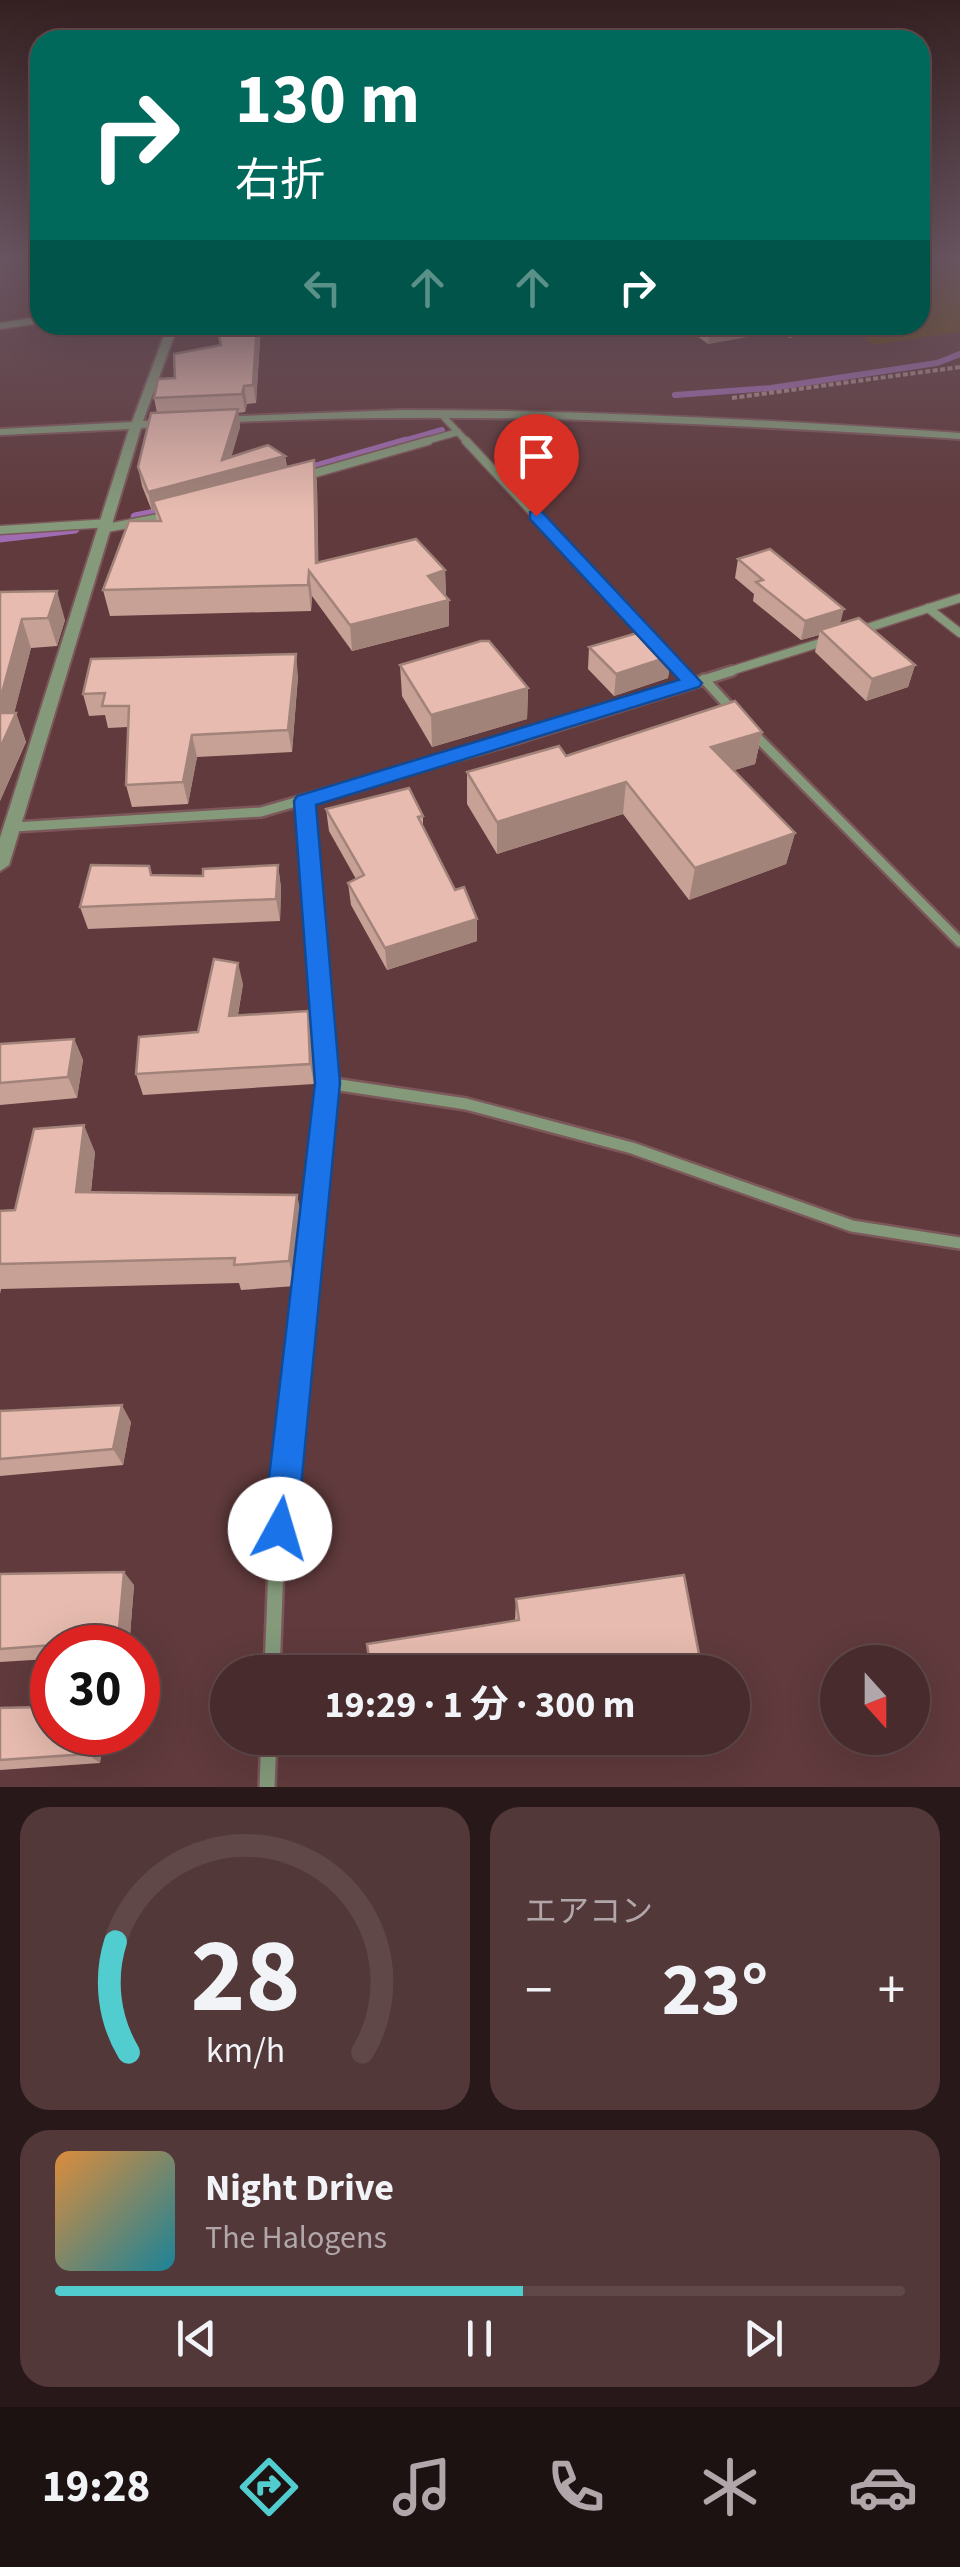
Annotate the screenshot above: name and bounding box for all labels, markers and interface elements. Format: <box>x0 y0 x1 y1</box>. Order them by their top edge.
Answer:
text: 130 m <box>235 50 420 150</box>
icon: right <box>70 70 200 200</box>
text: 右折 <box>235 149 325 213</box>
icon: left <box>295 260 350 315</box>
icon: ahead <box>400 260 455 315</box>
icon: ahead <box>505 260 560 315</box>
icon: right <box>610 260 665 315</box>
pin <box>494 414 579 517</box>
icon: arrive <box>509 429 564 484</box>
position arrow <box>228 1477 332 1581</box>
speed limit sign: 30 <box>30 1625 160 1755</box>
north arrow <box>820 1645 930 1755</box>
map controls <box>820 1645 930 1755</box>
text: 19:29 · 1 分 · 300 m <box>325 1678 635 1732</box>
text: エアコン <box>525 1889 653 1935</box>
text: 28 <box>190 1904 300 2052</box>
text: 23° <box>662 1937 768 2044</box>
text: − <box>525 1952 552 2030</box>
text: + <box>878 1952 905 2030</box>
text: km/h <box>205 2025 285 2076</box>
text: Night Drive <box>205 2161 394 2215</box>
text: The Halogens <box>205 2215 387 2261</box>
icon: previous <box>169 2311 224 2366</box>
icon: pause <box>452 2311 507 2366</box>
icon: next <box>736 2311 791 2366</box>
icon: directions <box>234 2452 304 2522</box>
icon: music <box>387 2452 457 2522</box>
icon: phone <box>541 2452 611 2522</box>
icon: climate <box>695 2452 765 2522</box>
icon: car <box>848 2452 918 2522</box>
text: 19:28 <box>42 2455 150 2519</box>

